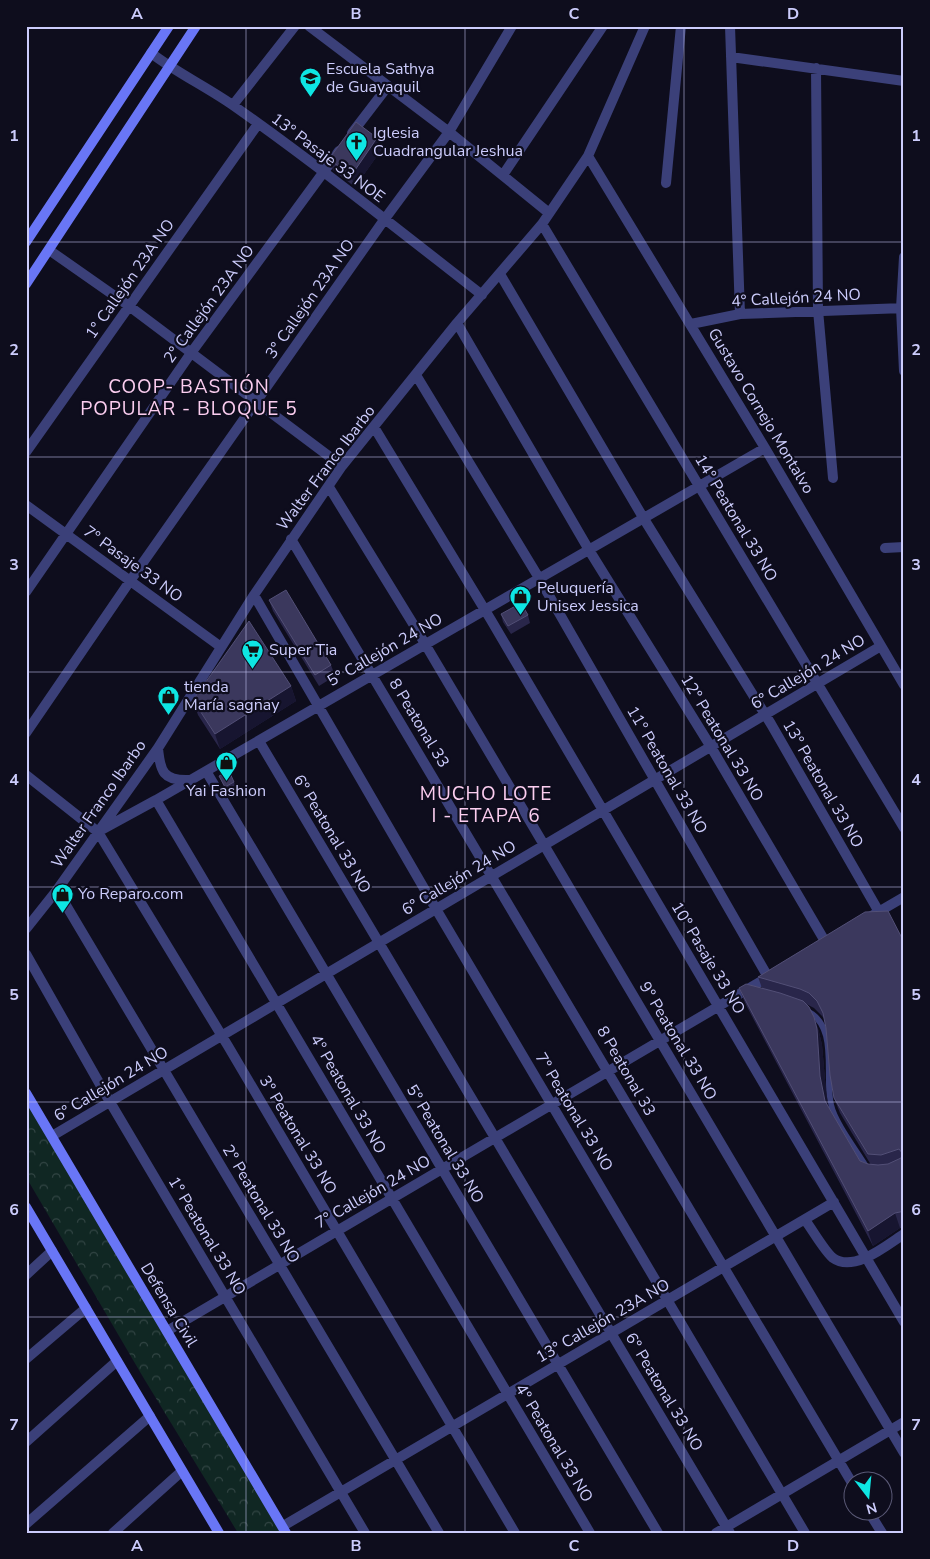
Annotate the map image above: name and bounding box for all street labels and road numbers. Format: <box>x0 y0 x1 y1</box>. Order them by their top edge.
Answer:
street label: 13° Pasaje 33 NOE <box>267 108 389 208</box>
street label: 1° Callejón 23A NO <box>80 215 180 343</box>
street label: 3° Callejón 23A NO <box>260 235 360 363</box>
street label: 2° Callejón 23A NO <box>159 240 259 368</box>
street label: 4° Callejón 24 NO <box>731 284 861 312</box>
street label: Gustavo Cornejo Montalvo <box>703 324 819 498</box>
street label: Walter Franco Ibarbo <box>272 401 380 535</box>
street label: 14° Peatonal 33 NO <box>689 450 783 586</box>
street label: 7° Pasaje 33 NO <box>79 520 187 608</box>
street label: 5° Callejón 24 NO <box>323 608 447 692</box>
street label: 6° Callejón 24 NO <box>747 629 869 715</box>
street label: 12° Peatonal 33 NO <box>675 670 769 806</box>
street label: 8 Peatonal 33 <box>384 674 454 772</box>
street label: 11° Peatonal 33 NO <box>621 702 713 838</box>
street label: 13° Peatonal 33 NO <box>777 716 869 852</box>
street label: Walter Franco Ibarbo <box>47 736 152 872</box>
street label: 6° Peatonal 33 NO <box>288 771 376 897</box>
street label: 6° Callejón 24 NO <box>398 835 520 921</box>
street label: 10° Pasaje 33 NO <box>666 898 750 1018</box>
street label: 9° Peatonal 33 NO <box>634 978 722 1104</box>
street label: 8 Peatonal 33 <box>591 1022 661 1120</box>
street label: 4° Peatonal 33 NO <box>305 1030 391 1158</box>
street label: 6° Callejón 24 NO <box>50 1041 172 1127</box>
street label: 7° Peatonal 33 NO <box>530 1049 618 1175</box>
street label: 3° Peatonal 33 NO <box>254 1072 342 1198</box>
street label: 5° Peatonal 33 NO <box>401 1081 489 1207</box>
street label: 2° Peatonal 33 NO <box>217 1141 305 1267</box>
street label: 7° Callejón 24 NO <box>311 1150 435 1234</box>
street label: 1° Peatonal 33 NO <box>163 1173 251 1299</box>
street label: Defensa Civil <box>135 1259 203 1351</box>
street label: 13° Callejón 23A NO <box>532 1274 674 1368</box>
street label: 6° Peatonal 33 NO <box>620 1329 708 1455</box>
street label: 4° Peatonal 33 NO <box>510 1380 598 1506</box>

